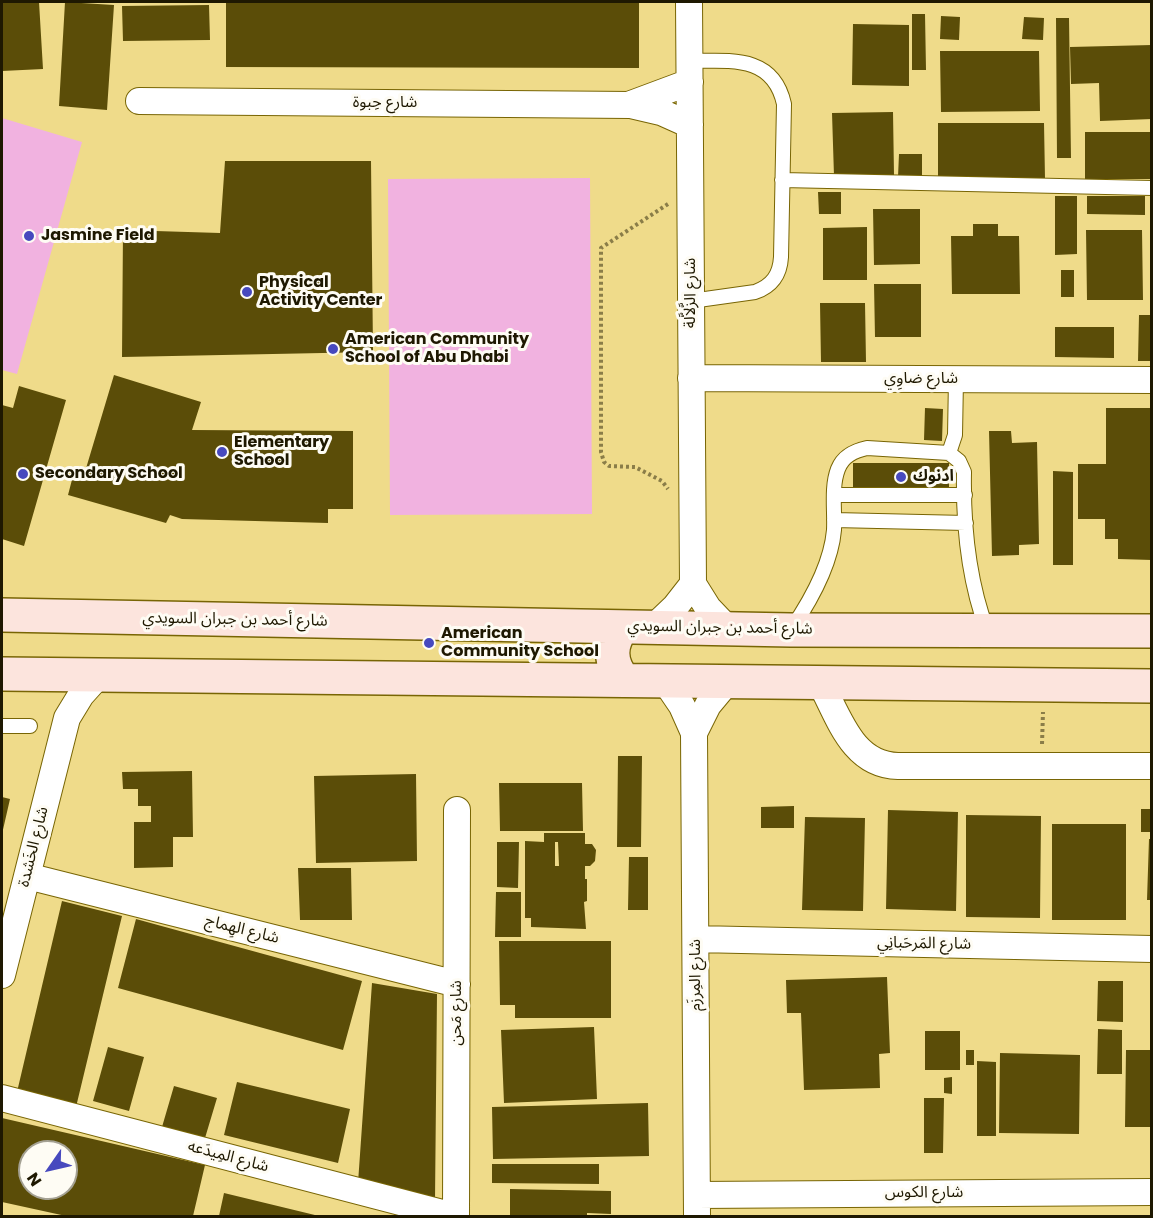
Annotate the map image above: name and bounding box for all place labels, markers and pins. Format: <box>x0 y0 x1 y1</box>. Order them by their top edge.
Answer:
place label: Jasmine Field <box>41 226 155 246</box>
marker: Jasmine Field <box>22 229 36 243</box>
place label: Physical Activity Center <box>259 273 382 311</box>
marker: Physical Activity Center <box>240 285 254 299</box>
place label: American Community School of Abu Dhabi <box>345 330 529 368</box>
marker: American Community School of Abu Dhabi <box>326 342 340 356</box>
place label: Elementary School <box>234 433 329 471</box>
marker: Elementary School <box>215 445 229 459</box>
place label: Secondary School <box>35 464 183 484</box>
marker: Secondary School <box>16 467 30 481</box>
place label: ادنوك <box>913 467 954 487</box>
marker: ادنوك <box>894 470 908 484</box>
place label: American Community School <box>441 624 599 662</box>
marker: American Community School <box>422 636 436 650</box>

